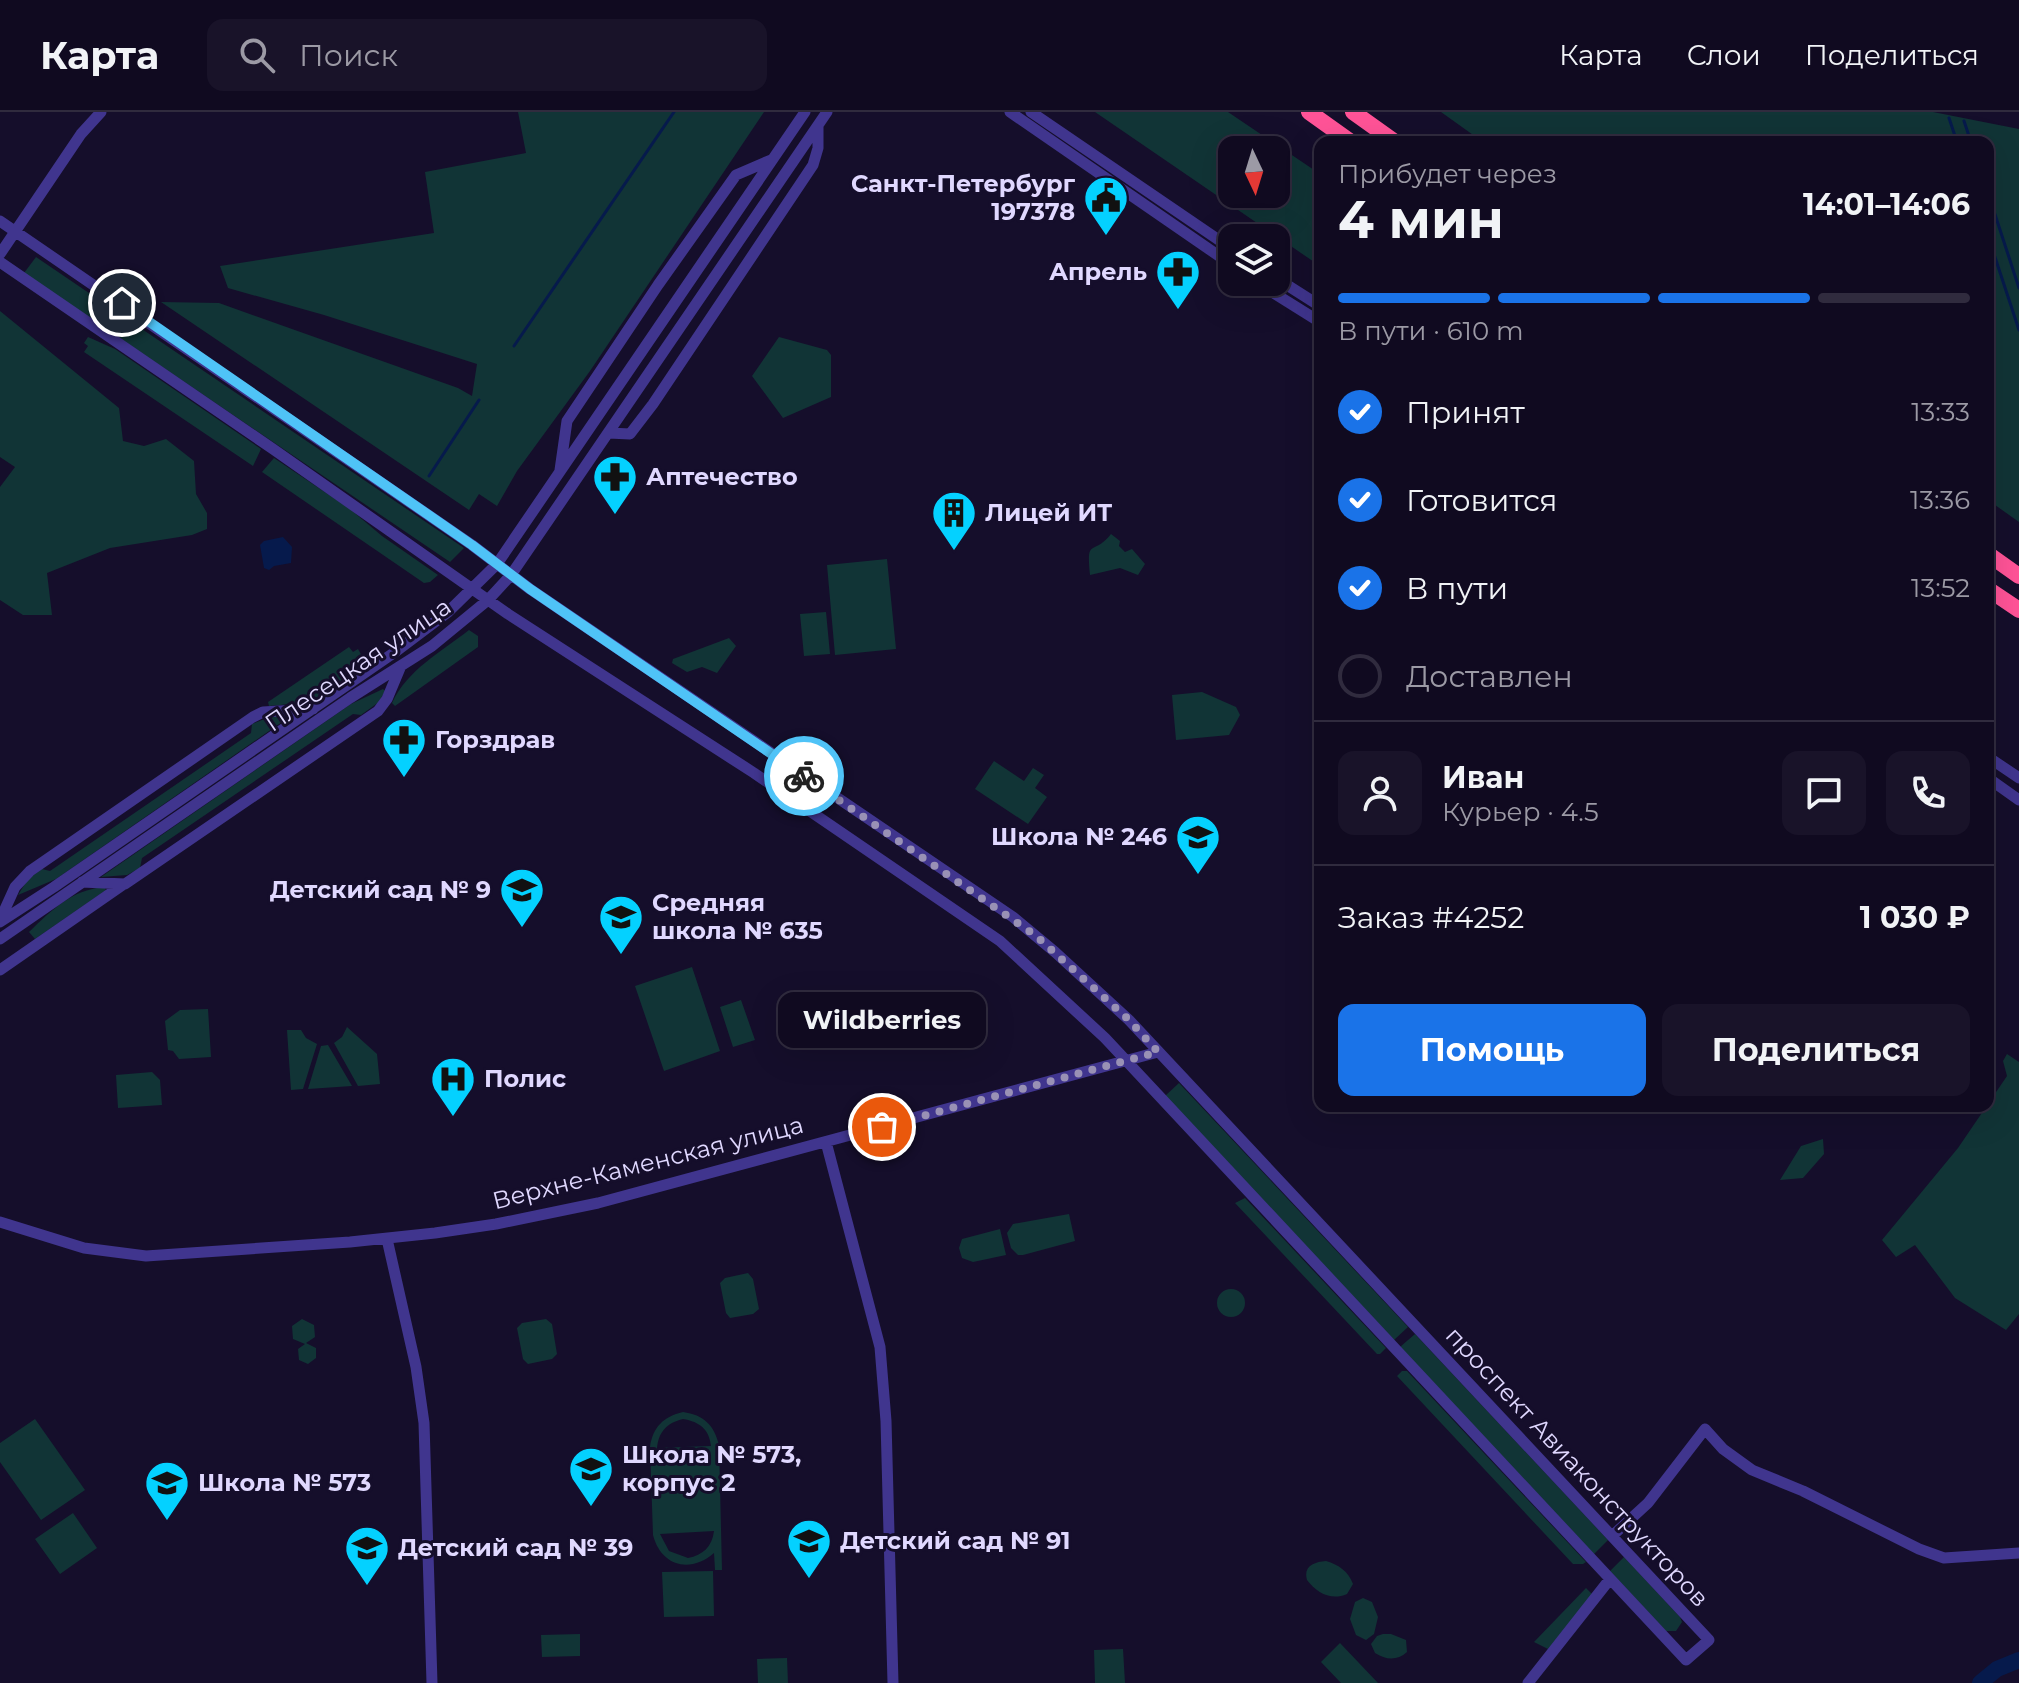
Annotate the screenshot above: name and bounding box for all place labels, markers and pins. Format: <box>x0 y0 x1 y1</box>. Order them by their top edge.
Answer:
place label: Санкт-Петербург 197378 <box>851 169 1076 226</box>
public building icon: Санкт-Петербург 197378 <box>1082 174 1130 237</box>
pharmacy icon: Апрель <box>1154 248 1202 311</box>
place label: Апрель <box>1049 257 1147 286</box>
pin <box>88 269 156 337</box>
pharmacy icon: Аптечество <box>591 453 639 516</box>
place label: Аптечество <box>646 462 798 491</box>
building icon: Лицей ИТ <box>930 489 978 552</box>
place label: Лицей ИТ <box>985 498 1112 527</box>
pharmacy icon: Горздрав <box>380 716 428 779</box>
place label: Горздрав <box>435 725 555 754</box>
school or university icon: Школа № 246 <box>1174 813 1222 876</box>
place label: Школа № 246 <box>991 822 1167 851</box>
school or university icon: Детский сад № 9 <box>498 866 546 929</box>
place label: Детский сад № 9 <box>270 875 491 904</box>
place label: Средняя школа № 635 <box>652 888 823 945</box>
school or university icon: Средняя школа № 635 <box>597 893 645 956</box>
callout: Wildberries <box>778 991 986 1047</box>
hospital icon: Полис <box>429 1055 477 1118</box>
place label: Полис <box>484 1064 566 1093</box>
pin <box>848 1093 916 1161</box>
place label: Школа № 573, корпус 2 <box>622 1440 801 1497</box>
school or university icon: Школа № 573, корпус 2 <box>567 1445 615 1508</box>
school or university icon: Школа № 573 <box>143 1459 191 1522</box>
place label: Школа № 573 <box>198 1468 371 1497</box>
school or university icon: Детский сад № 91 <box>785 1517 833 1580</box>
school or university icon: Детский сад № 39 <box>343 1524 391 1587</box>
place label: Детский сад № 91 <box>840 1526 1071 1555</box>
place label: Детский сад № 39 <box>398 1533 633 1562</box>

